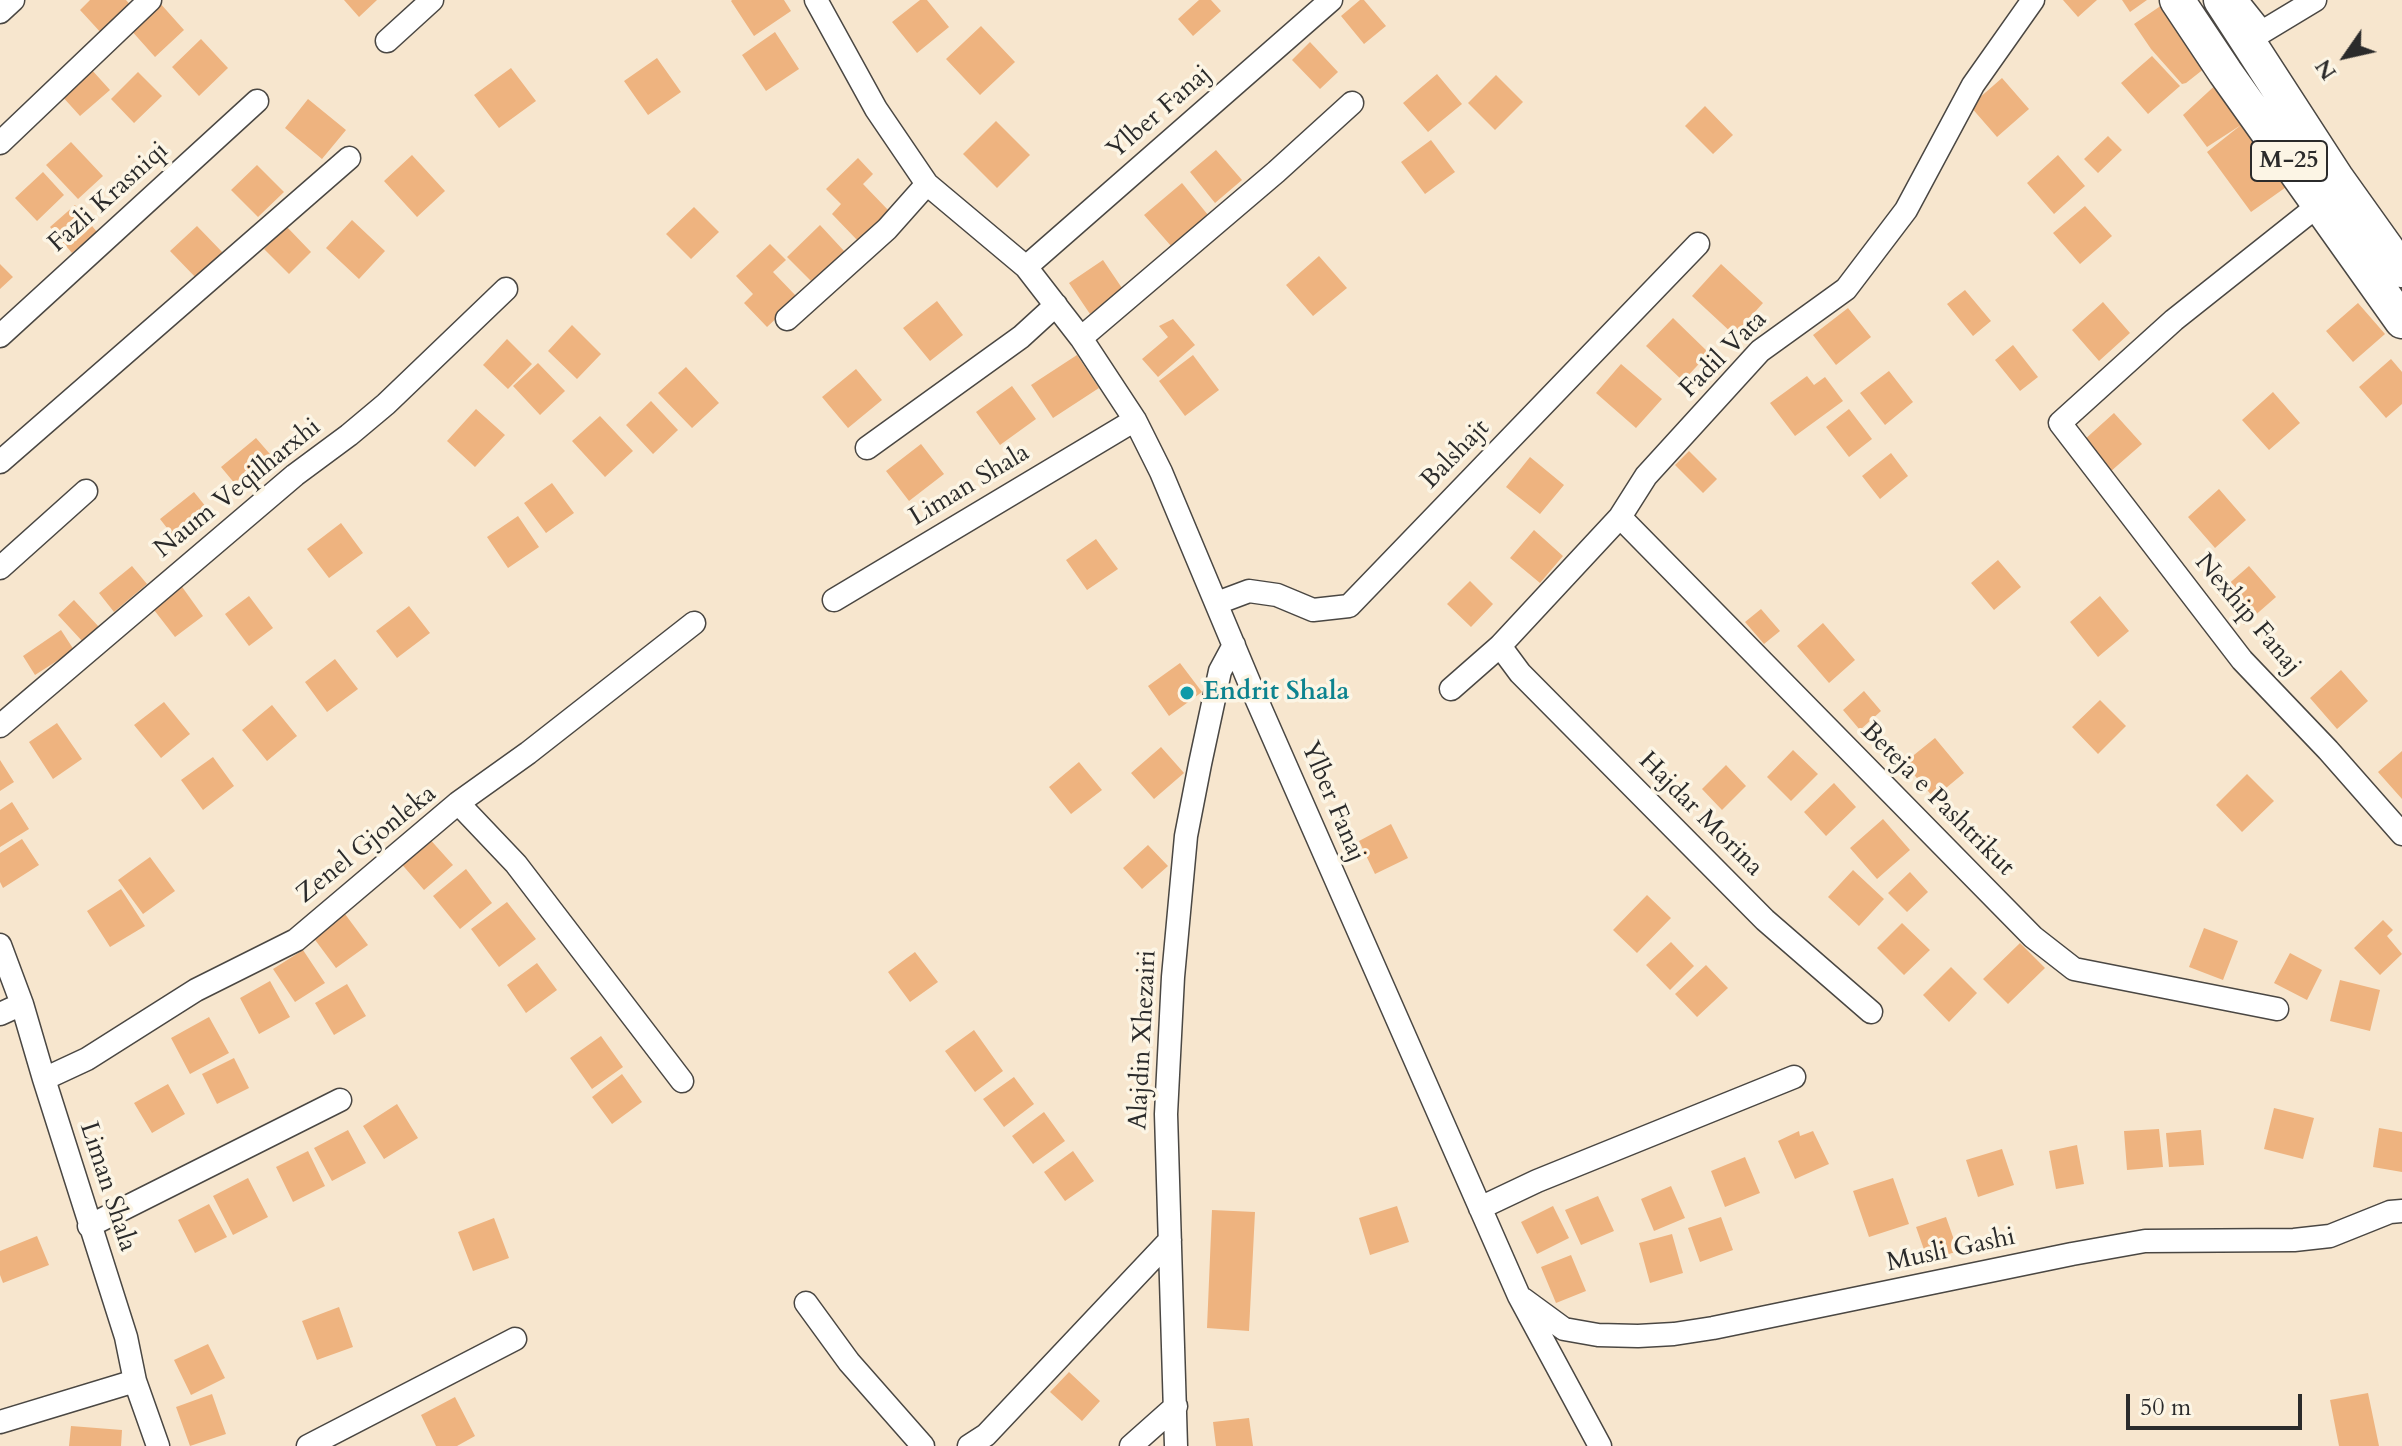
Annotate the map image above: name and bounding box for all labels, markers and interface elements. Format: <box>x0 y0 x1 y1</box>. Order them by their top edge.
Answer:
north arrow <box>2306 16 2386 96</box>
text: N <box>2308 53 2344 86</box>
street label: Ylber Fanaj <box>1102 59 1218 167</box>
street label: Fazli Krasniqi <box>43 136 175 260</box>
road number: M-25 <box>2251 141 2327 181</box>
street label: Fadil Vata <box>1674 305 1774 405</box>
street label: Naum Veqilharxhi <box>149 412 327 566</box>
street label: Balshajt <box>1415 413 1497 497</box>
street label: Liman Shala <box>904 438 1036 534</box>
street label: Nexhip Fanaj <box>2187 548 2307 682</box>
place label: Endrit Shala <box>1203 677 1349 709</box>
marker: Endrit Shala <box>1178 684 1196 702</box>
street label: Beteja e Pashtrikut <box>1854 717 2020 883</box>
street label: Ylber Fanaj <box>1293 737 1371 867</box>
street label: Hajdar Morina <box>1631 746 1769 884</box>
street label: Zenel Gjonleka <box>291 779 443 911</box>
street label: Alajdin Xhezairi <box>1124 949 1164 1131</box>
street label: Liman Shala <box>71 1118 143 1256</box>
street label: Musli Gashi <box>1884 1222 2018 1280</box>
scale bar <box>2130 1378 2306 1428</box>
text: 50 m <box>2140 1391 2191 1424</box>

